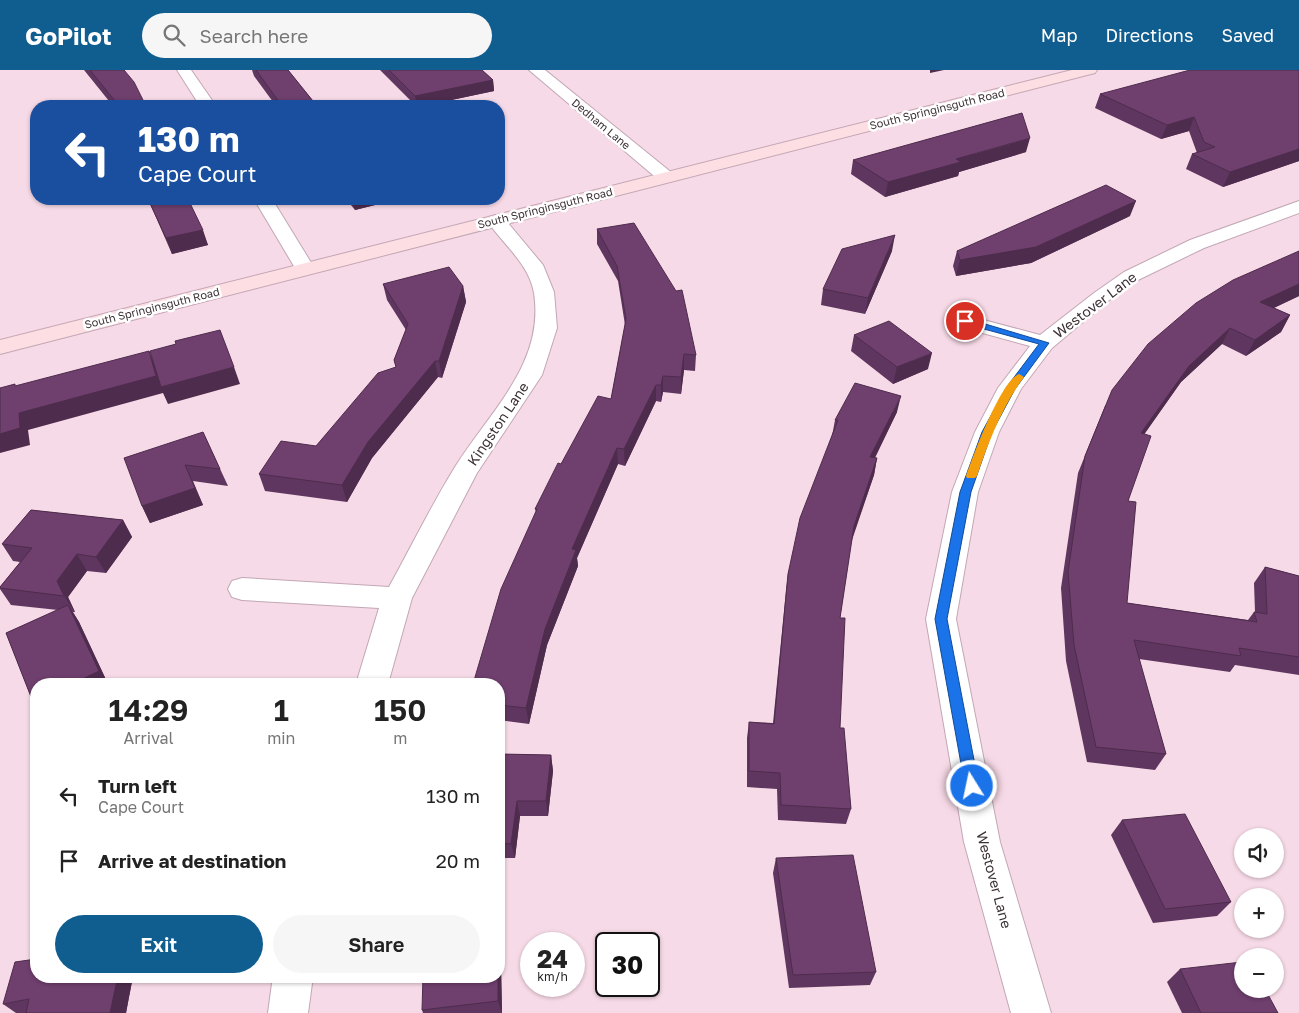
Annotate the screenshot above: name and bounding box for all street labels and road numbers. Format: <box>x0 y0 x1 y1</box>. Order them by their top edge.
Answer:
street label: South Springinsguth Road <box>868 85 1006 132</box>
street label: Dedham Lane <box>570 95 633 152</box>
street label: South Springinsguth Road <box>476 184 614 231</box>
street label: Westover Lane <box>1050 268 1140 341</box>
street label: South Springinsguth Road <box>83 284 221 331</box>
street label: Kingston Lane <box>463 379 532 469</box>
street label: Westover Lane <box>973 830 1016 930</box>

